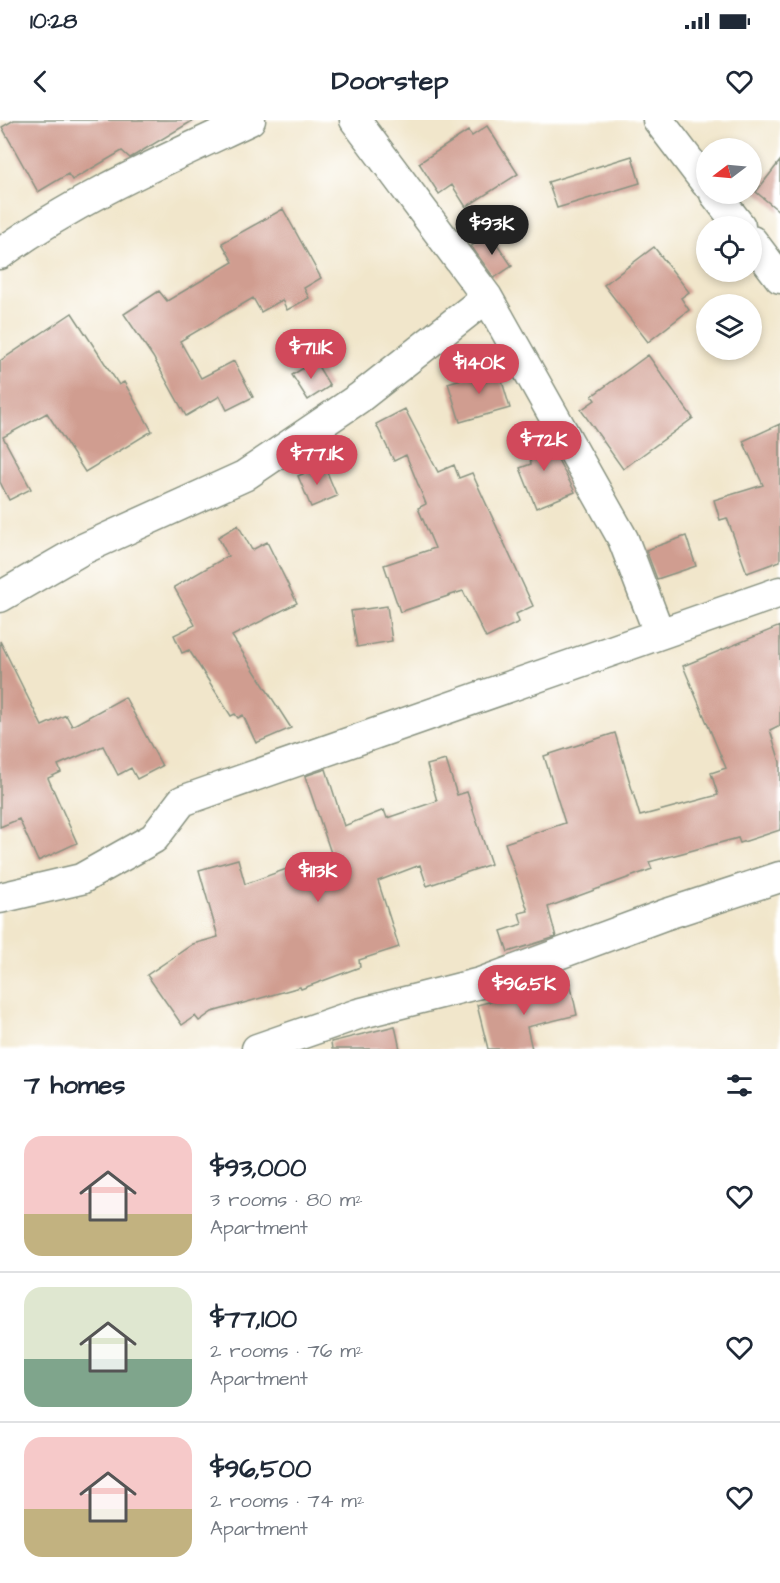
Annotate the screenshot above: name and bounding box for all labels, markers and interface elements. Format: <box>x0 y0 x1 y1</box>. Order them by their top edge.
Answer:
text: 10:28 <box>30 6 77 37</box>
text: Doorstep <box>332 62 448 100</box>
icon: back <box>24 65 57 98</box>
icon: heart <box>723 65 756 98</box>
north arrow <box>696 138 762 204</box>
map controls <box>696 138 762 360</box>
pin: $93K <box>456 205 528 256</box>
text: $93K <box>470 210 514 238</box>
button: locate <box>696 216 762 282</box>
button: layers <box>696 294 762 360</box>
pin: $71.1K <box>262 329 360 380</box>
text: $71.1K <box>289 334 333 362</box>
pin: $140K <box>437 344 521 395</box>
text: $140K <box>453 349 505 377</box>
pin: $72K <box>508 421 580 472</box>
text: $72K <box>521 426 568 454</box>
pin: $77.1K <box>268 435 366 486</box>
text: $77.1K <box>290 440 344 468</box>
pin: $113K <box>276 852 360 903</box>
text: $113K <box>299 857 337 885</box>
pin: $96.5K <box>475 965 573 1016</box>
text: $96.5K <box>492 970 556 998</box>
text: 7 homes <box>24 1067 125 1103</box>
icon: filters <box>723 1069 756 1102</box>
text: $93,000 <box>210 1150 306 1186</box>
icon: home <box>72 1160 144 1232</box>
icon: heart <box>723 1180 756 1213</box>
text: 3 rooms · 80 m² <box>210 1186 363 1214</box>
text: Apartment <box>210 1214 308 1242</box>
text: $77,100 <box>210 1301 297 1337</box>
icon: home <box>72 1311 144 1383</box>
icon: heart <box>723 1331 756 1364</box>
text: 2 rooms · 76 m² <box>210 1337 363 1365</box>
text: Apartment <box>210 1365 308 1393</box>
text: $96,500 <box>210 1451 311 1487</box>
icon: home <box>72 1461 144 1533</box>
icon: heart <box>723 1481 756 1514</box>
text: 2 rooms · 74 m² <box>210 1487 364 1515</box>
text: Apartment <box>210 1515 308 1543</box>

